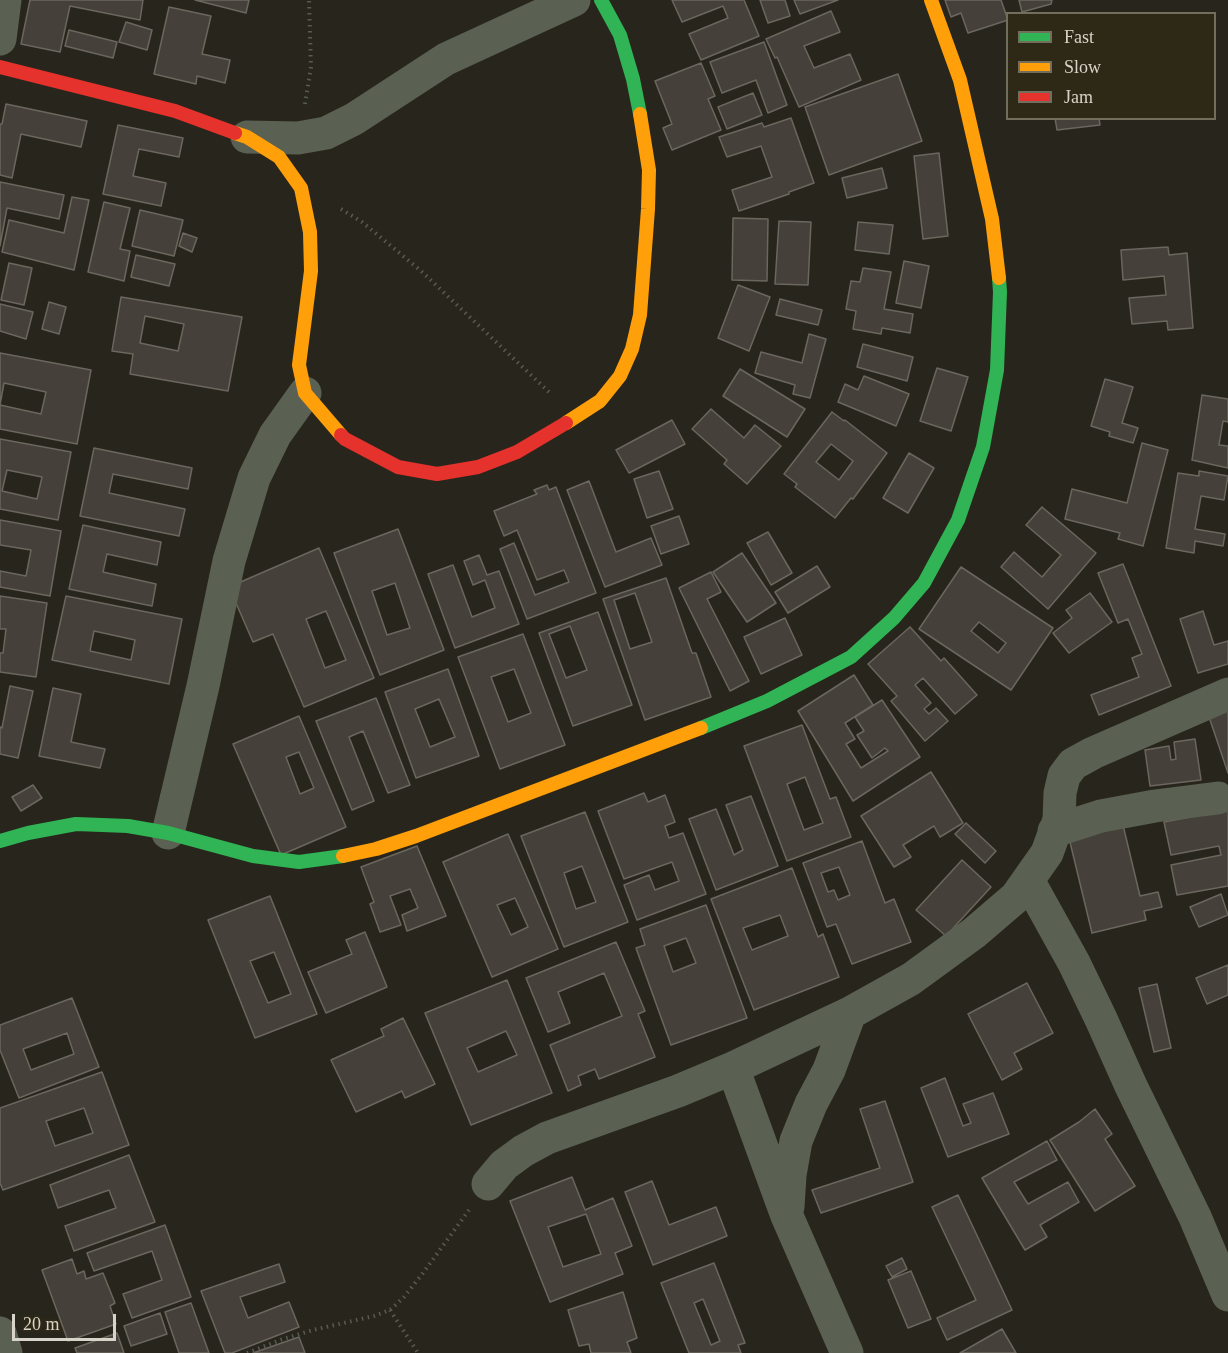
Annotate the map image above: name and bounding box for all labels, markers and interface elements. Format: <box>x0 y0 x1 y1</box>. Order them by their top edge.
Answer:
legend <box>1006 12 1216 120</box>
text: Fast <box>1064 27 1094 47</box>
text: Slow <box>1064 57 1101 77</box>
text: Jam <box>1064 87 1093 107</box>
scale bar <box>15 1302 118 1340</box>
text: 20 m <box>23 1314 60 1334</box>

